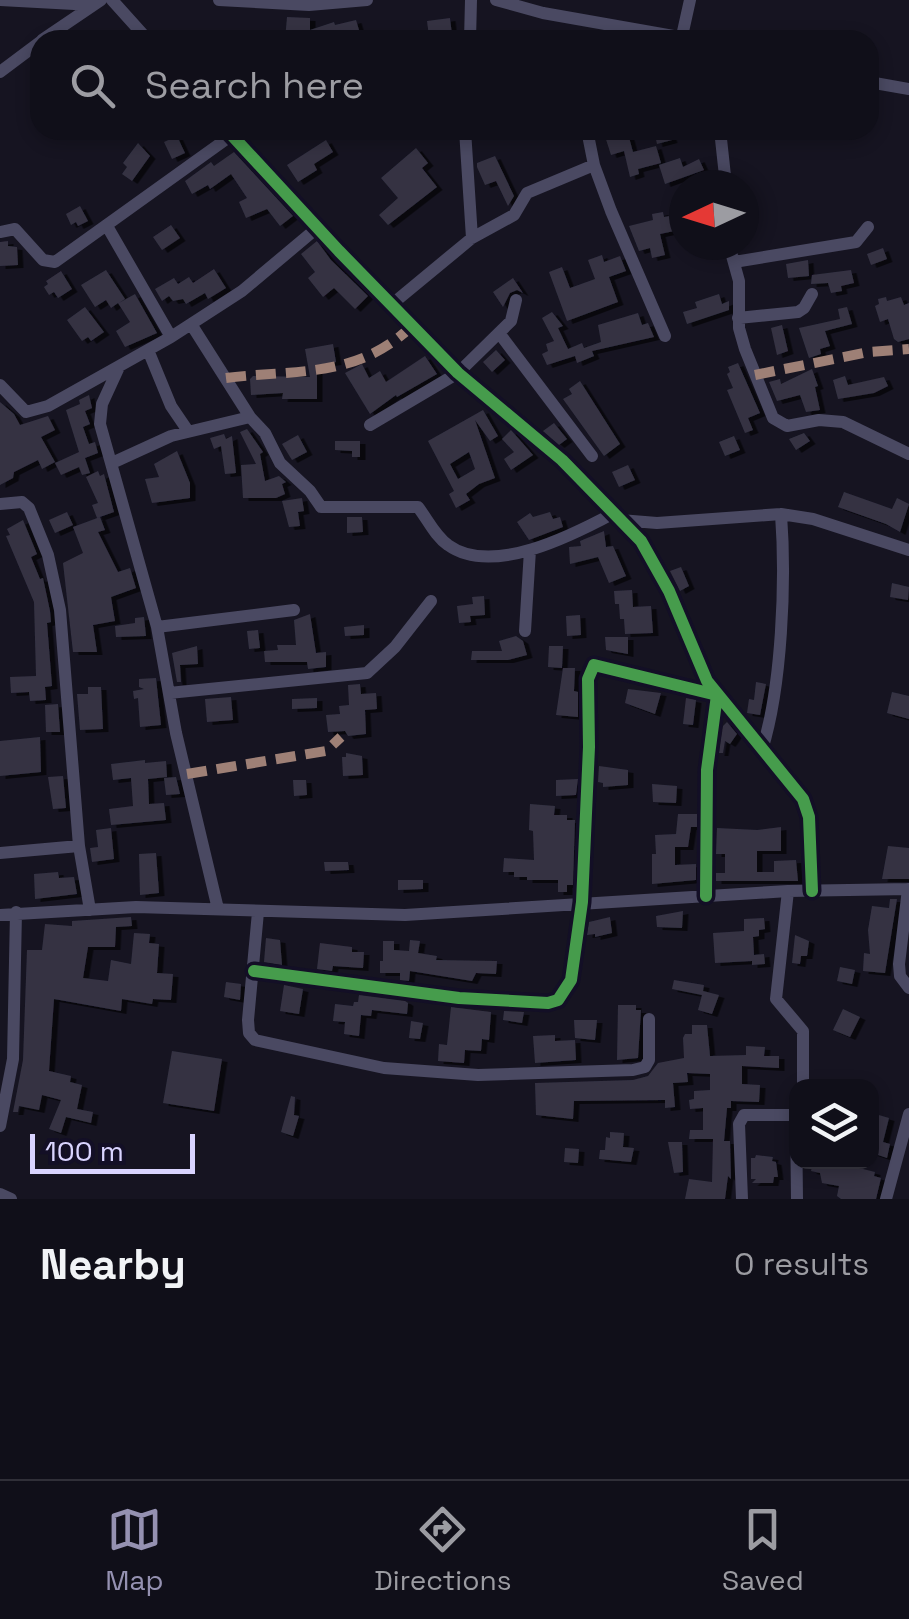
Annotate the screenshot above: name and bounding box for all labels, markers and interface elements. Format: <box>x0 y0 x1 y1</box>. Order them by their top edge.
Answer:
search box <box>30 30 879 140</box>
icon: search <box>65 58 120 113</box>
text: Search here <box>145 61 364 109</box>
north arrow <box>669 170 759 260</box>
map controls <box>789 1079 879 1169</box>
button: layers <box>789 1079 879 1169</box>
scale bar <box>30 1129 195 1174</box>
text: 100 m <box>45 1133 124 1169</box>
text: Nearby <box>40 1238 186 1291</box>
text: 0 results <box>734 1244 869 1284</box>
tab: Map <box>105 1502 164 1598</box>
tab: Directions <box>374 1502 511 1598</box>
tab: Saved <box>722 1502 804 1598</box>

